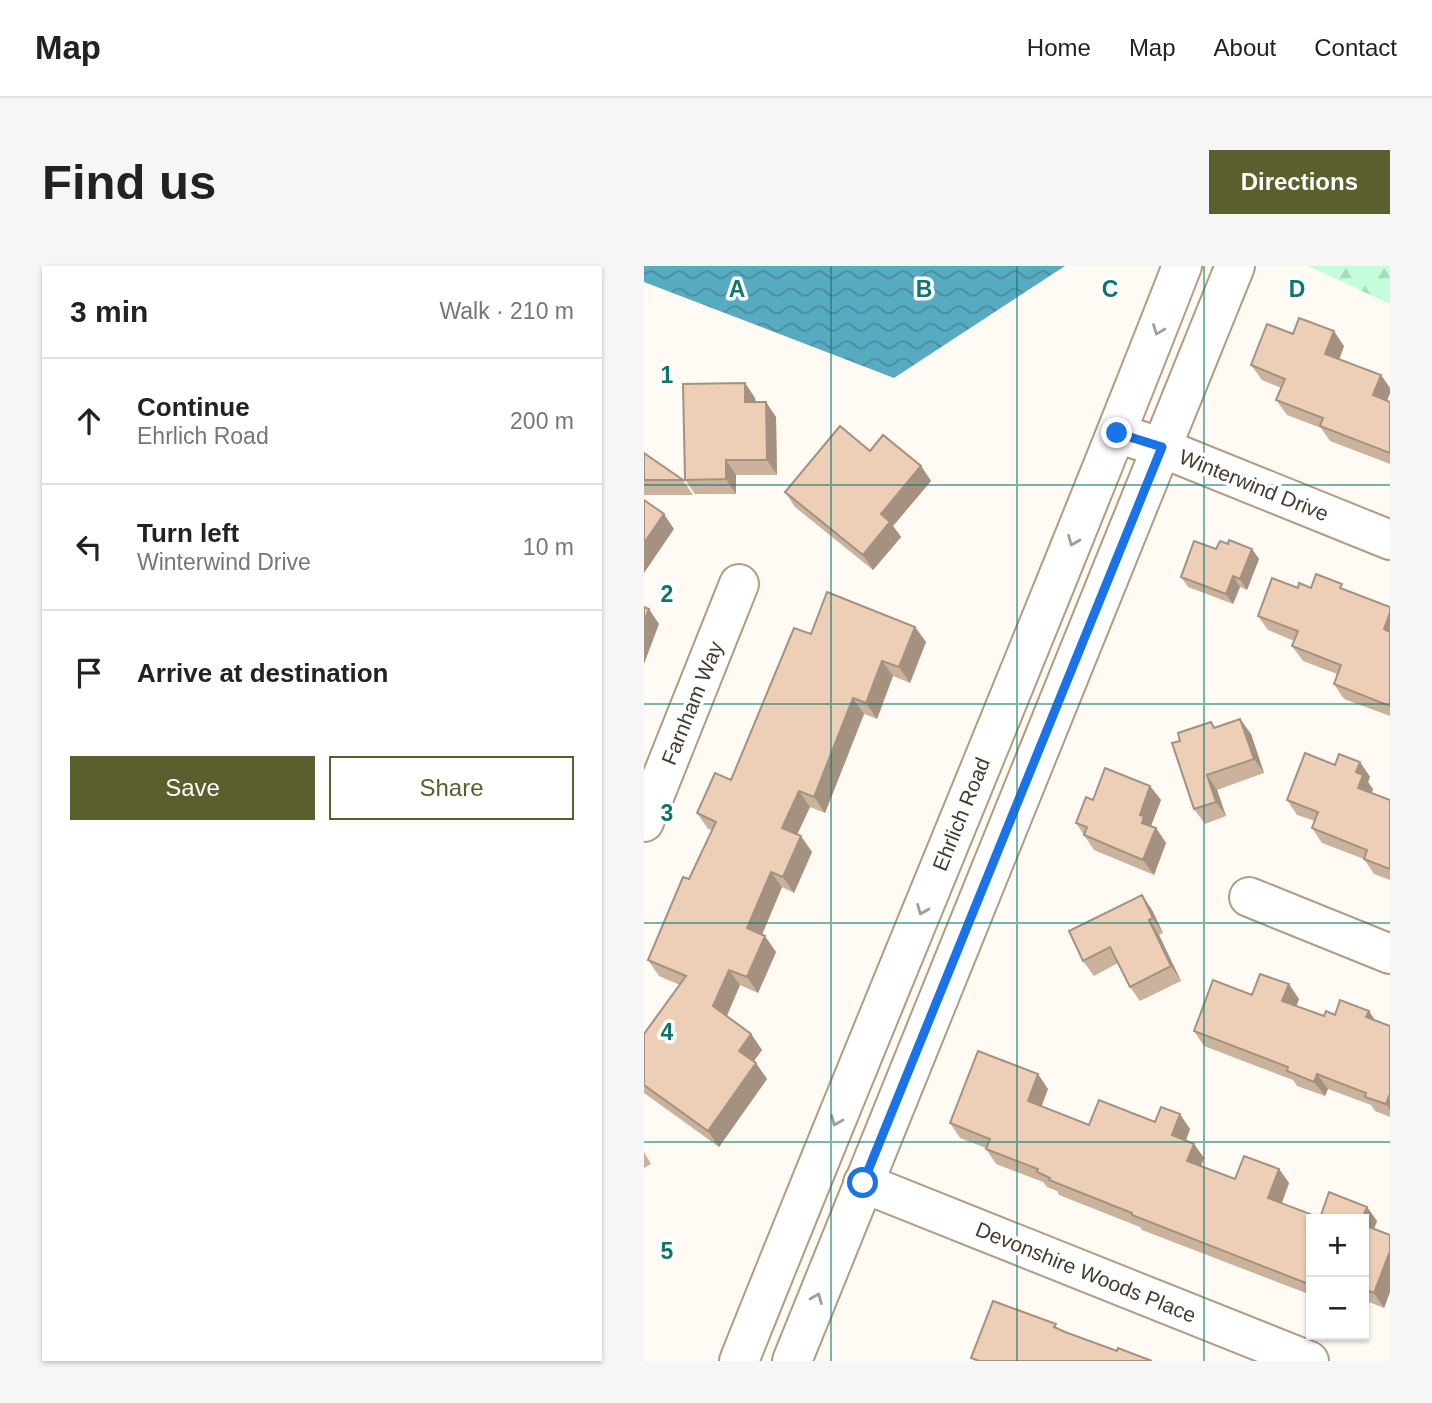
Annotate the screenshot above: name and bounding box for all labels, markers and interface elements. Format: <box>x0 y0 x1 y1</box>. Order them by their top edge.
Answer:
text: Map <box>35 29 101 66</box>
text: Home <box>1027 34 1091 61</box>
text: Map <box>1129 34 1176 61</box>
text: About <box>1214 34 1276 61</box>
text: Contact <box>1314 34 1397 61</box>
button: Directions <box>1209 150 1390 214</box>
text: Find us <box>42 155 216 209</box>
text: A <box>729 276 745 302</box>
text: B <box>916 276 932 302</box>
text: C <box>1102 276 1118 302</box>
text: D <box>1289 276 1305 302</box>
text: 3 min <box>70 295 148 328</box>
text: Walk · 210 m <box>439 298 574 324</box>
one-way arrow <box>1152 323 1166 335</box>
text: 1 <box>661 362 674 388</box>
text: Continue <box>137 392 250 422</box>
icon: ahead <box>70 402 108 440</box>
text: 200 m <box>510 408 574 434</box>
route end <box>1101 417 1132 448</box>
text: Ehrlich Road <box>137 423 269 449</box>
street label: Winterwind Drive <box>1176 445 1332 525</box>
text: Turn left <box>137 518 239 548</box>
icon: left <box>70 528 108 566</box>
one-way arrow <box>1067 533 1081 546</box>
text: 10 m <box>523 534 574 560</box>
text: Winterwind Drive <box>137 549 311 575</box>
text: 2 <box>661 581 673 607</box>
street label: Farnham Way <box>657 637 727 768</box>
icon: arrive <box>70 654 108 692</box>
text: Arrive at destination <box>137 658 388 688</box>
street label: Ehrlich Road <box>928 754 994 874</box>
button: Save <box>70 756 315 820</box>
button: Share <box>329 756 574 820</box>
text: 3 <box>661 800 673 826</box>
one-way arrow <box>916 903 930 915</box>
text: 4 <box>661 1019 674 1045</box>
one-way arrow <box>830 1114 844 1126</box>
route start <box>847 1167 878 1198</box>
map controls <box>1306 1214 1369 1340</box>
button: + <box>1306 1214 1369 1277</box>
street label: Devonshire Woods Place <box>973 1217 1199 1327</box>
text: 5 <box>661 1238 674 1264</box>
button: − <box>1306 1277 1369 1340</box>
one-way arrow <box>809 1292 823 1304</box>

